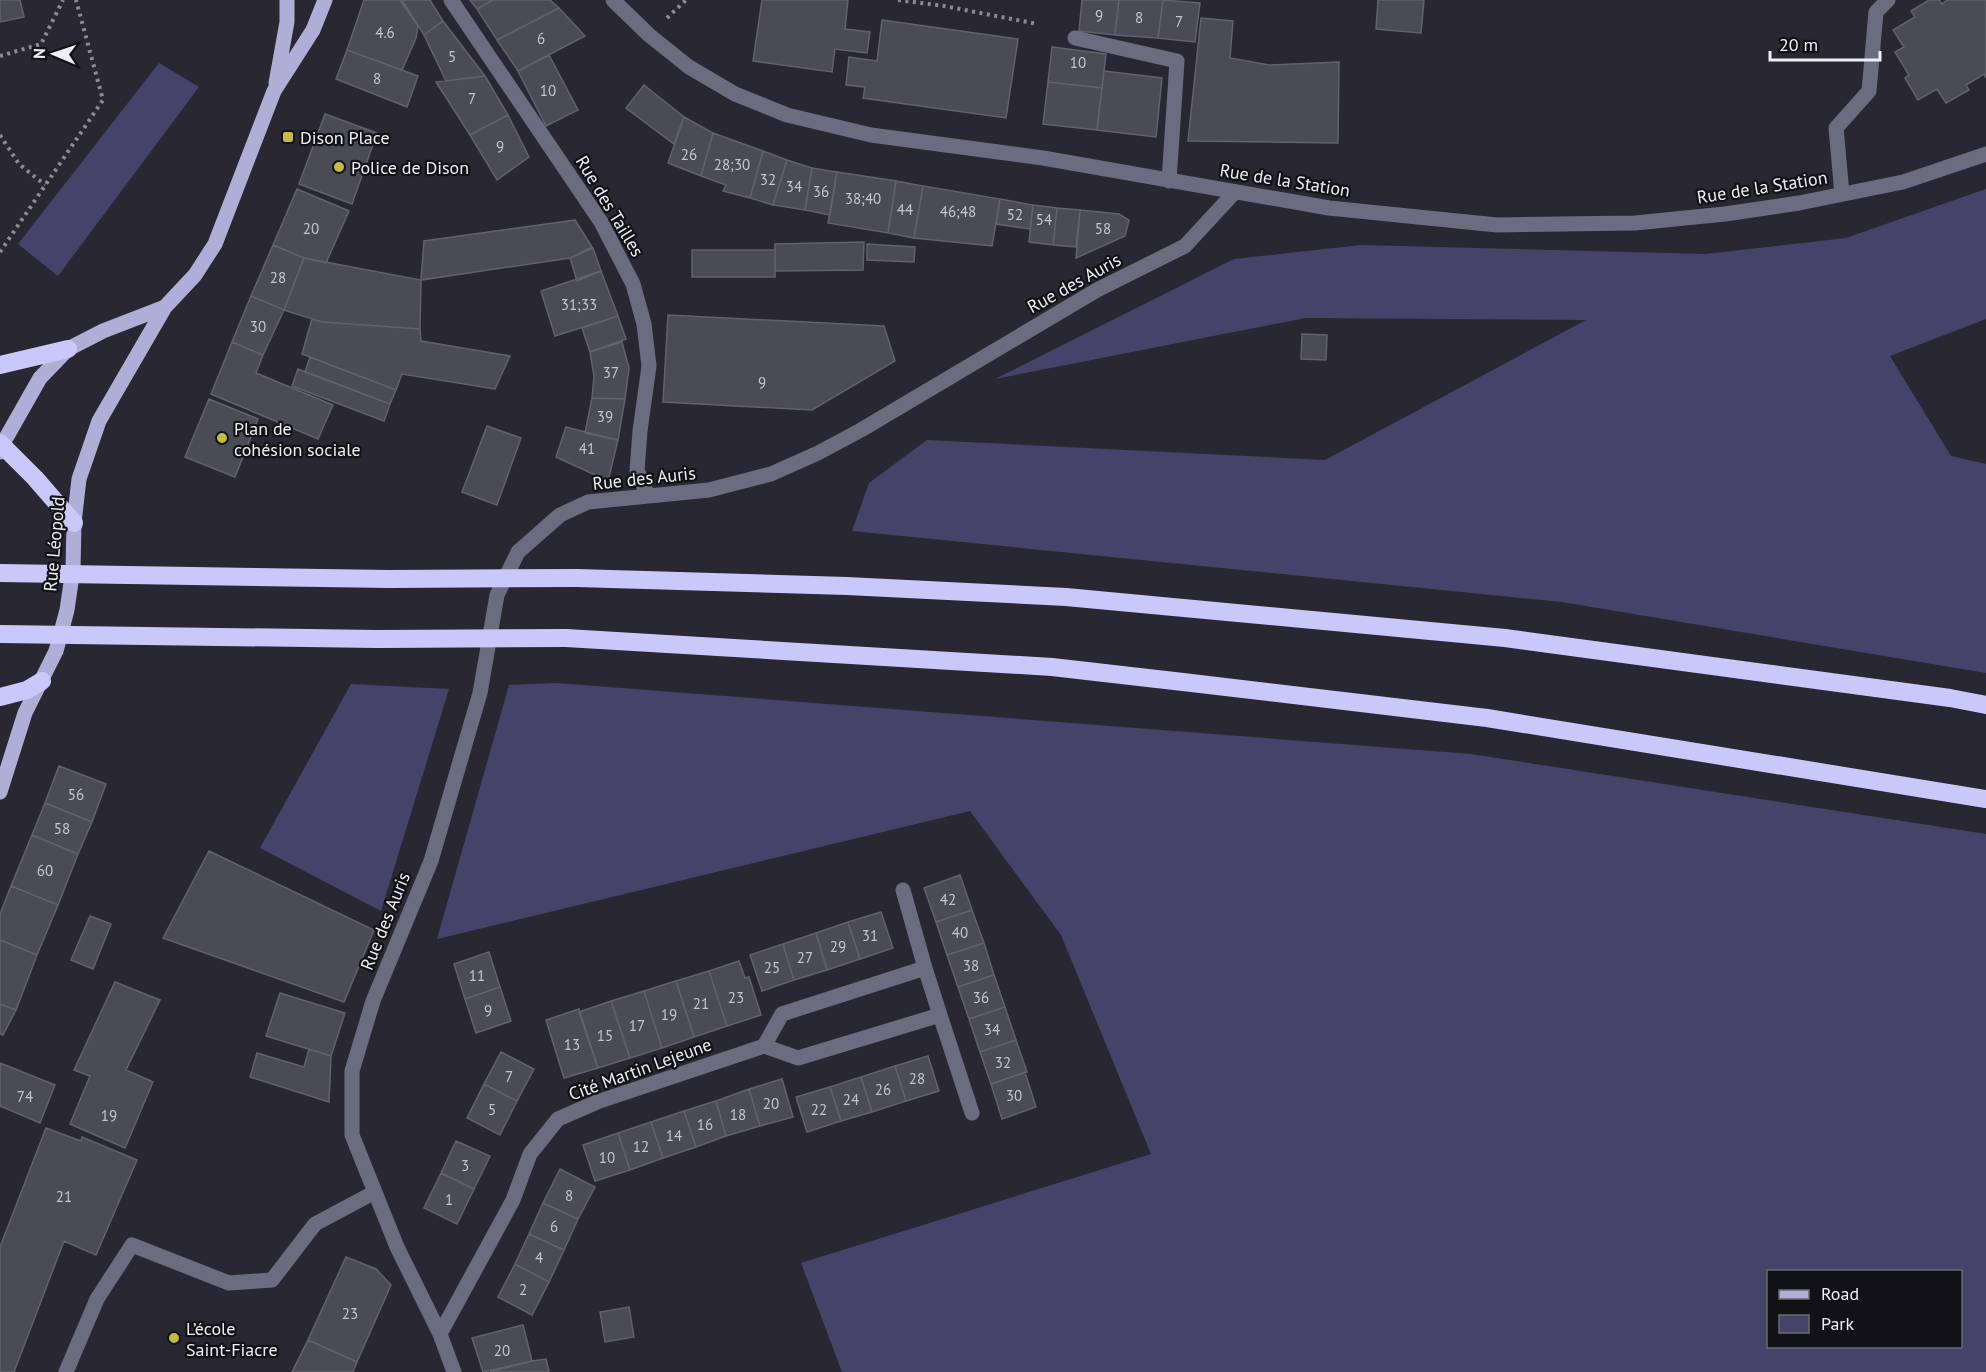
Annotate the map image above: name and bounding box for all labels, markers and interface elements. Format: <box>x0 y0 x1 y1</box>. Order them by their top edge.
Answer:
house number: 9 <box>1095 6 1103 25</box>
house number: 8 <box>1135 8 1143 27</box>
house number: 7 <box>1175 12 1183 31</box>
house number: 4.6 <box>375 23 395 42</box>
north arrow <box>24 24 84 84</box>
scale bar <box>1770 24 1880 62</box>
house number: 6 <box>537 29 545 48</box>
text: 20 m <box>1779 33 1818 56</box>
house number: 5 <box>448 47 456 66</box>
text: N <box>29 48 49 59</box>
house number: 10 <box>1070 53 1086 72</box>
house number: 8 <box>373 69 381 88</box>
house number: 10 <box>540 81 556 100</box>
house number: 7 <box>468 89 476 108</box>
place label: Dison Place <box>300 126 390 149</box>
marker: Dison Place <box>281 130 295 144</box>
house number: 9 <box>496 137 504 156</box>
house number: 26 <box>681 145 697 164</box>
street label: Rue des Tailles <box>571 151 649 261</box>
house number: 28;30 <box>714 155 750 174</box>
place label: Police de Dison <box>351 156 469 179</box>
street label: Rue de la Station <box>1218 158 1352 202</box>
marker: Police de Dison <box>332 160 346 174</box>
street label: Rue de la Station <box>1695 165 1829 209</box>
house number: 32 <box>760 170 776 189</box>
house number: 34 <box>786 177 802 196</box>
house number: 36 <box>813 182 829 201</box>
house number: 38;40 <box>845 189 881 208</box>
house number: 44 <box>897 200 913 219</box>
house number: 46;48 <box>940 202 976 221</box>
house number: 52 <box>1007 205 1023 224</box>
house number: 54 <box>1036 210 1052 229</box>
house number: 20 <box>303 219 319 238</box>
house number: 58 <box>1095 219 1111 238</box>
street label: Rue des Auris <box>1023 248 1125 318</box>
house number: 28 <box>270 268 286 287</box>
house number: 31;33 <box>561 295 597 314</box>
house number: 30 <box>250 317 266 336</box>
house number: 37 <box>603 363 619 382</box>
house number: 9 <box>758 373 766 392</box>
house number: 39 <box>597 407 613 426</box>
place label: Plan de cohésion sociale <box>234 417 361 461</box>
marker: Plan de cohésion sociale <box>215 431 229 445</box>
house number: 41 <box>579 439 595 458</box>
street label: Rue des Auris <box>591 461 697 495</box>
street label: Rue Léopold <box>38 495 70 593</box>
house number: 56 <box>68 785 84 804</box>
house number: 58 <box>54 819 70 838</box>
house number: 60 <box>37 861 53 880</box>
street label: Rue des Auris <box>355 869 415 973</box>
house number: 42 <box>940 890 956 909</box>
house number: 40 <box>952 923 968 942</box>
house number: 31 <box>862 926 878 945</box>
house number: 29 <box>830 937 846 956</box>
house number: 27 <box>797 948 813 967</box>
house number: 38 <box>963 956 979 975</box>
house number: 25 <box>764 958 780 977</box>
house number: 11 <box>469 966 485 985</box>
house number: 23 <box>728 988 744 1007</box>
house number: 36 <box>973 988 989 1007</box>
house number: 21 <box>693 994 709 1013</box>
house number: 9 <box>484 1001 492 1020</box>
house number: 19 <box>661 1005 677 1024</box>
house number: 17 <box>629 1016 645 1035</box>
house number: 34 <box>984 1020 1000 1039</box>
house number: 15 <box>597 1026 613 1045</box>
street label: Cité Martin Lejeune <box>565 1032 715 1106</box>
house number: 13 <box>564 1035 580 1054</box>
house number: 32 <box>995 1053 1011 1072</box>
house number: 7 <box>505 1067 513 1086</box>
house number: 28 <box>909 1069 925 1088</box>
house number: 26 <box>875 1080 891 1099</box>
house number: 30 <box>1006 1086 1022 1105</box>
house number: 74 <box>17 1087 33 1106</box>
house number: 24 <box>843 1090 859 1109</box>
house number: 20 <box>763 1094 779 1113</box>
house number: 5 <box>488 1100 496 1119</box>
house number: 22 <box>811 1100 827 1119</box>
house number: 18 <box>730 1105 746 1124</box>
house number: 19 <box>101 1106 117 1125</box>
house number: 16 <box>697 1115 713 1134</box>
house number: 14 <box>666 1126 682 1145</box>
house number: 12 <box>633 1137 649 1156</box>
house number: 10 <box>599 1148 615 1167</box>
house number: 3 <box>461 1156 469 1175</box>
house number: 8 <box>565 1186 573 1205</box>
house number: 21 <box>56 1187 72 1206</box>
house number: 1 <box>445 1190 453 1209</box>
house number: 6 <box>550 1217 558 1236</box>
house number: 4 <box>535 1248 543 1267</box>
legend <box>1767 1270 1962 1348</box>
house number: 2 <box>519 1280 527 1299</box>
text: Road <box>1821 1282 1859 1305</box>
house number: 23 <box>342 1304 358 1323</box>
text: Park <box>1821 1312 1854 1335</box>
place label: L’école Saint-Fiacre <box>186 1317 278 1361</box>
marker: L’école Saint-Fiacre <box>167 1331 181 1345</box>
house number: 20 <box>494 1341 510 1360</box>

